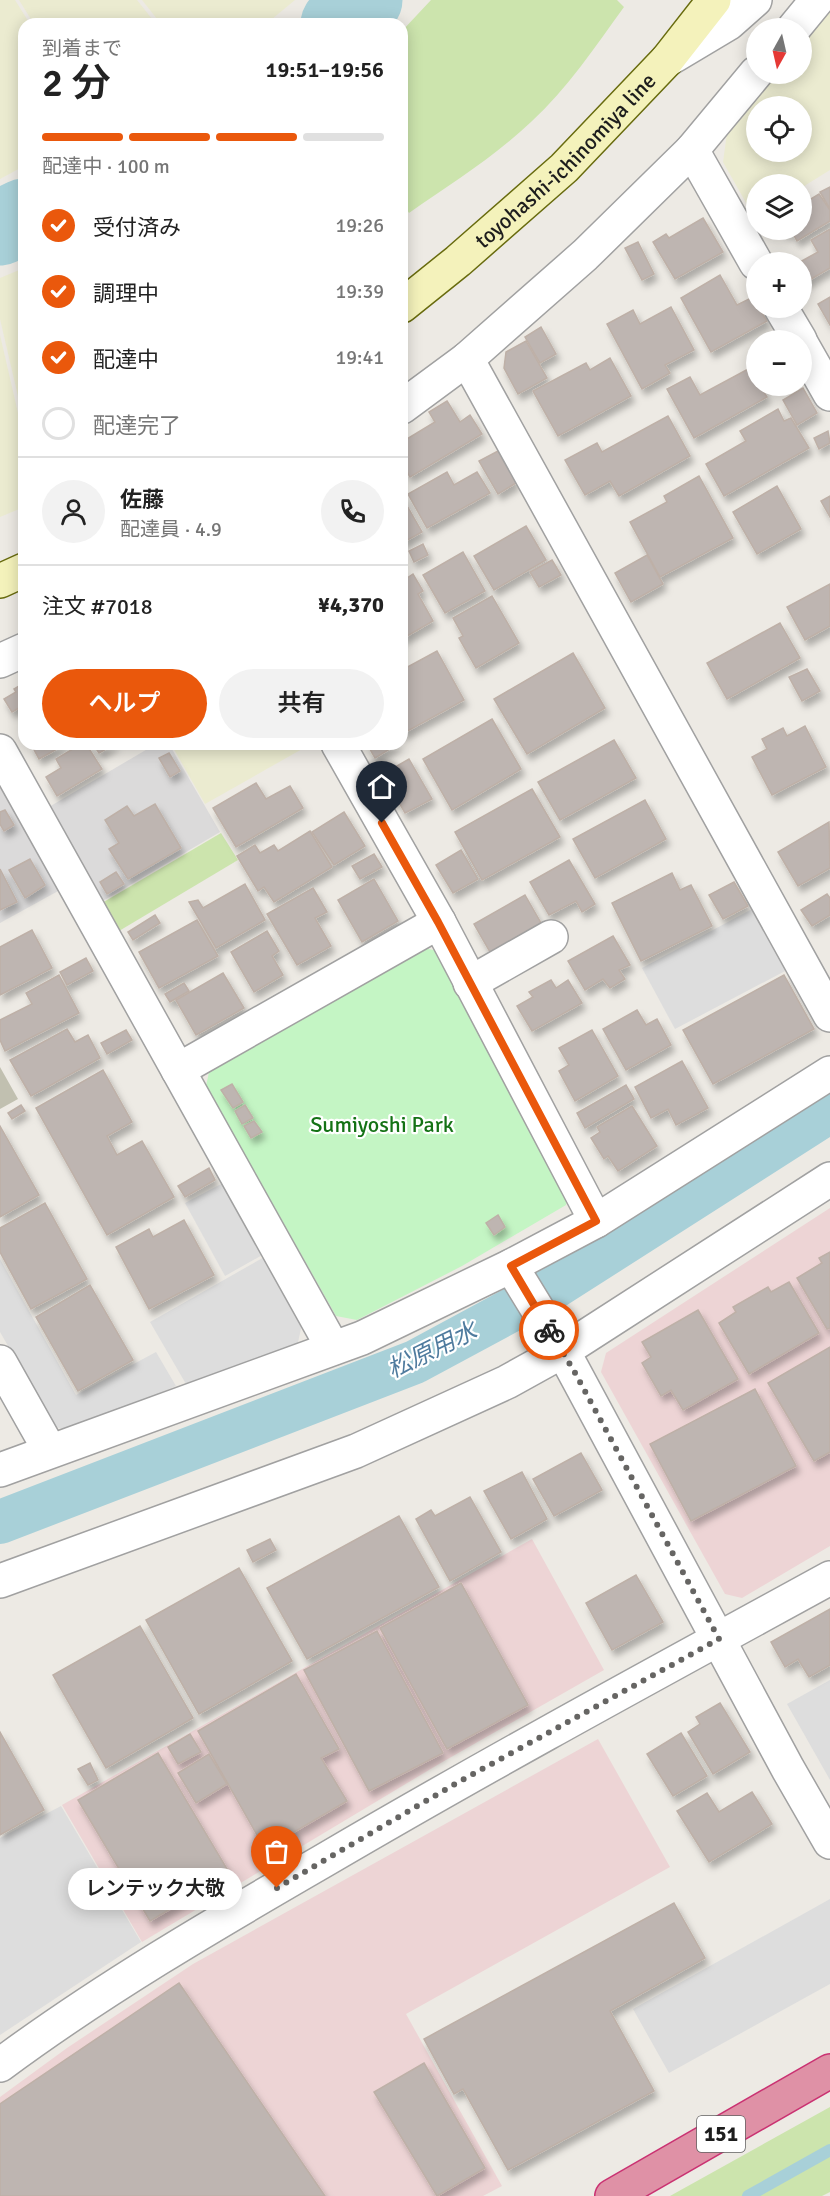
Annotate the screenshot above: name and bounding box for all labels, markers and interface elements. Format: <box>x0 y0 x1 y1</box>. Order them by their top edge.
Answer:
north arrow <box>746 18 812 84</box>
map controls <box>746 18 812 396</box>
text: 到着まで <box>42 36 122 61</box>
text: 19:51–19:56 <box>266 56 384 83</box>
text: 2 分 <box>42 59 111 107</box>
street label: toyohashi-ichinomiya line <box>469 67 661 254</box>
button: locate <box>746 96 812 162</box>
text: 配達中 · 100 m <box>42 154 170 179</box>
button: layers <box>746 174 812 240</box>
icon: check <box>42 209 75 242</box>
text: 19:26 <box>335 213 384 238</box>
text: 受付済み <box>93 214 181 241</box>
button: + <box>746 252 812 318</box>
icon: check <box>42 275 75 308</box>
text: 19:39 <box>335 279 384 304</box>
text: 調理中 <box>93 280 159 307</box>
button: − <box>746 330 812 396</box>
icon: check <box>42 341 75 374</box>
text: 19:41 <box>335 345 384 370</box>
text: 配達中 <box>93 346 159 373</box>
text: 配達完了 <box>93 412 181 439</box>
button: person <box>42 480 105 543</box>
button: phone <box>321 480 384 543</box>
text: 佐藤 <box>120 486 164 513</box>
text: 配達員 · 4.9 <box>120 517 222 542</box>
text: ¥4,370 <box>318 591 384 618</box>
text: 注文 #7018 <box>42 593 153 620</box>
button: ヘルプ <box>42 669 207 738</box>
button: 共有 <box>219 669 384 738</box>
pin <box>356 761 407 823</box>
icon: home <box>365 770 398 803</box>
park label: Sumiyoshi Park <box>310 1111 454 1138</box>
courier <box>519 1300 579 1360</box>
water label: 松原用水 <box>382 1314 484 1385</box>
icon: bike <box>533 1314 566 1347</box>
pin <box>251 1826 302 1888</box>
icon: bag <box>260 1835 293 1868</box>
callout: レンテック大敬 <box>67 1867 241 1909</box>
text: レンテック大敬 <box>85 1876 225 1901</box>
road number: 151 <box>697 2116 745 2152</box>

